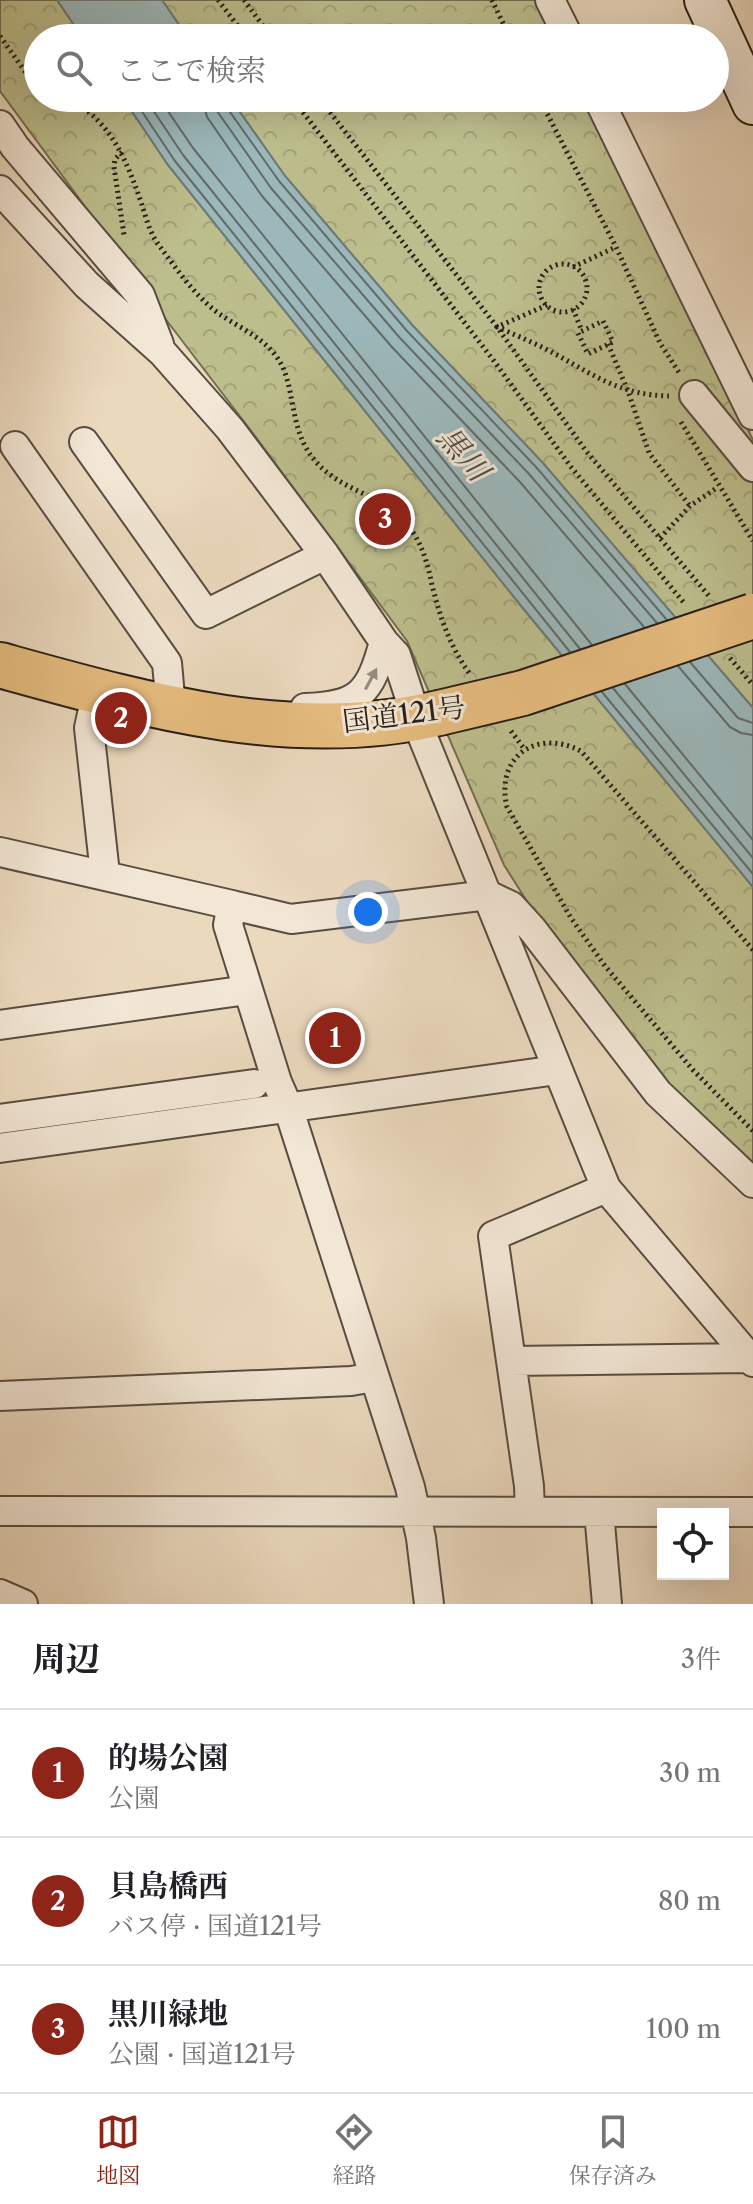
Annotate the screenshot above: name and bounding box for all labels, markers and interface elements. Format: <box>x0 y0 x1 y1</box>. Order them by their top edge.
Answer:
search box <box>24 24 729 112</box>
icon: search <box>52 46 96 90</box>
text: ここで検索 <box>116 52 266 89</box>
water label: 黒川 <box>430 419 499 491</box>
pin: 3 <box>359 489 411 549</box>
one-way arrow <box>363 668 377 690</box>
pin: 2 <box>95 688 147 748</box>
street label: 国道121号 <box>341 690 467 738</box>
your location <box>348 892 388 932</box>
pin: 1 <box>309 1008 361 1068</box>
map controls <box>657 1508 729 1580</box>
button: locate <box>657 1508 729 1580</box>
text: 周辺 <box>32 1638 100 1680</box>
text: 3件 <box>681 1643 721 1675</box>
text: 的場公園 <box>108 1739 228 1776</box>
text: 1 <box>52 1757 64 1789</box>
text: 30 m <box>659 1757 721 1789</box>
text: 公園 <box>108 1782 160 1814</box>
text: 貝島橋西 <box>108 1867 228 1904</box>
text: 2 <box>50 1885 66 1917</box>
text: 80 m <box>658 1885 721 1917</box>
text: バス停 · 国道121号 <box>108 1910 322 1942</box>
text: 黒川緑地 <box>108 1995 228 2032</box>
text: 3 <box>51 2013 65 2045</box>
text: 100 m <box>646 2013 721 2045</box>
text: 公園 · 国道121号 <box>108 2038 296 2070</box>
tab: 地図 <box>96 2110 140 2189</box>
tab: 経路 <box>332 2110 377 2189</box>
tab: 保存済み <box>569 2110 657 2189</box>

